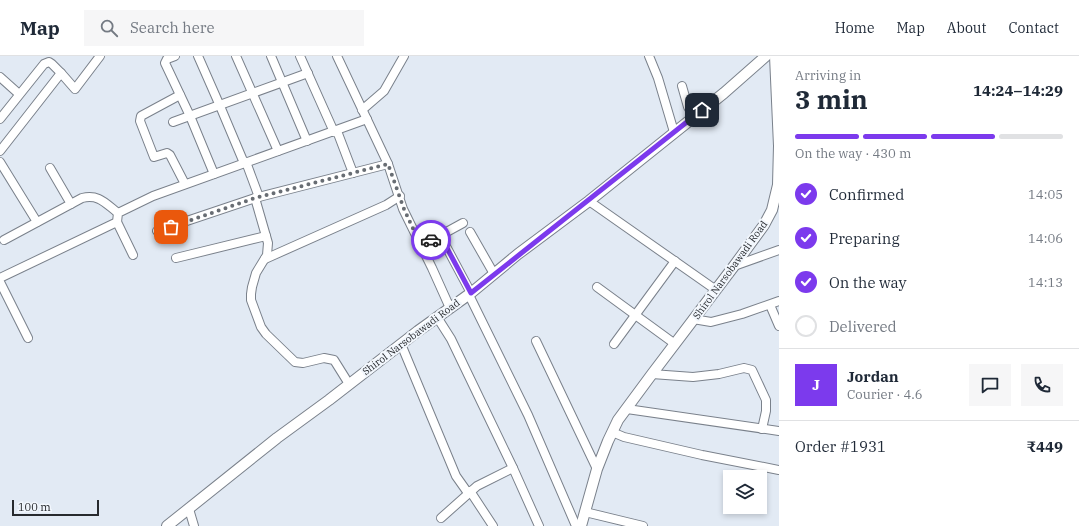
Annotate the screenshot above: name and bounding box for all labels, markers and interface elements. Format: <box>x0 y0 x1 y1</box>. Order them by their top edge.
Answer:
search box <box>84 10 364 46</box>
text: Map <box>20 16 60 40</box>
icon: search <box>98 17 120 39</box>
text: Search here <box>130 18 214 37</box>
text: Home <box>835 19 874 37</box>
text: Map <box>896 19 925 37</box>
text: About <box>947 19 986 37</box>
text: Contact <box>1008 19 1059 37</box>
text: Arriving in <box>795 67 861 84</box>
text: 14:24–14:29 <box>973 81 1063 100</box>
text: 3 min <box>795 82 868 116</box>
pin <box>685 93 719 127</box>
icon: home <box>691 99 713 121</box>
text: On the way · 430 m <box>795 145 911 162</box>
icon: check <box>795 183 817 205</box>
text: Confirmed <box>829 185 904 204</box>
text: 14:05 <box>1028 186 1063 203</box>
pin <box>154 210 188 244</box>
icon: bag <box>160 216 182 238</box>
street label: Shirol Narsobawadi Road <box>690 218 770 322</box>
courier <box>411 220 451 260</box>
icon: check <box>795 227 817 249</box>
icon: car <box>420 229 442 251</box>
text: Preparing <box>829 229 900 248</box>
text: 14:06 <box>1028 230 1063 247</box>
icon: check <box>795 271 817 293</box>
text: On the way <box>829 273 907 292</box>
text: 14:13 <box>1028 274 1063 291</box>
street label: Shirol Narsobawadi Road <box>360 296 462 378</box>
text: Delivered <box>829 317 897 336</box>
button: chat <box>969 364 1011 406</box>
button: phone <box>1021 364 1063 406</box>
text: Jordan <box>847 367 899 386</box>
text: J <box>812 375 820 394</box>
text: Courier · 4.6 <box>847 386 923 403</box>
text: Order #1931 <box>795 437 886 456</box>
text: ₹449 <box>1026 437 1063 456</box>
map controls <box>723 470 767 514</box>
button: layers <box>723 470 767 514</box>
scale bar <box>12 498 99 517</box>
text: 100 m <box>18 500 51 514</box>

